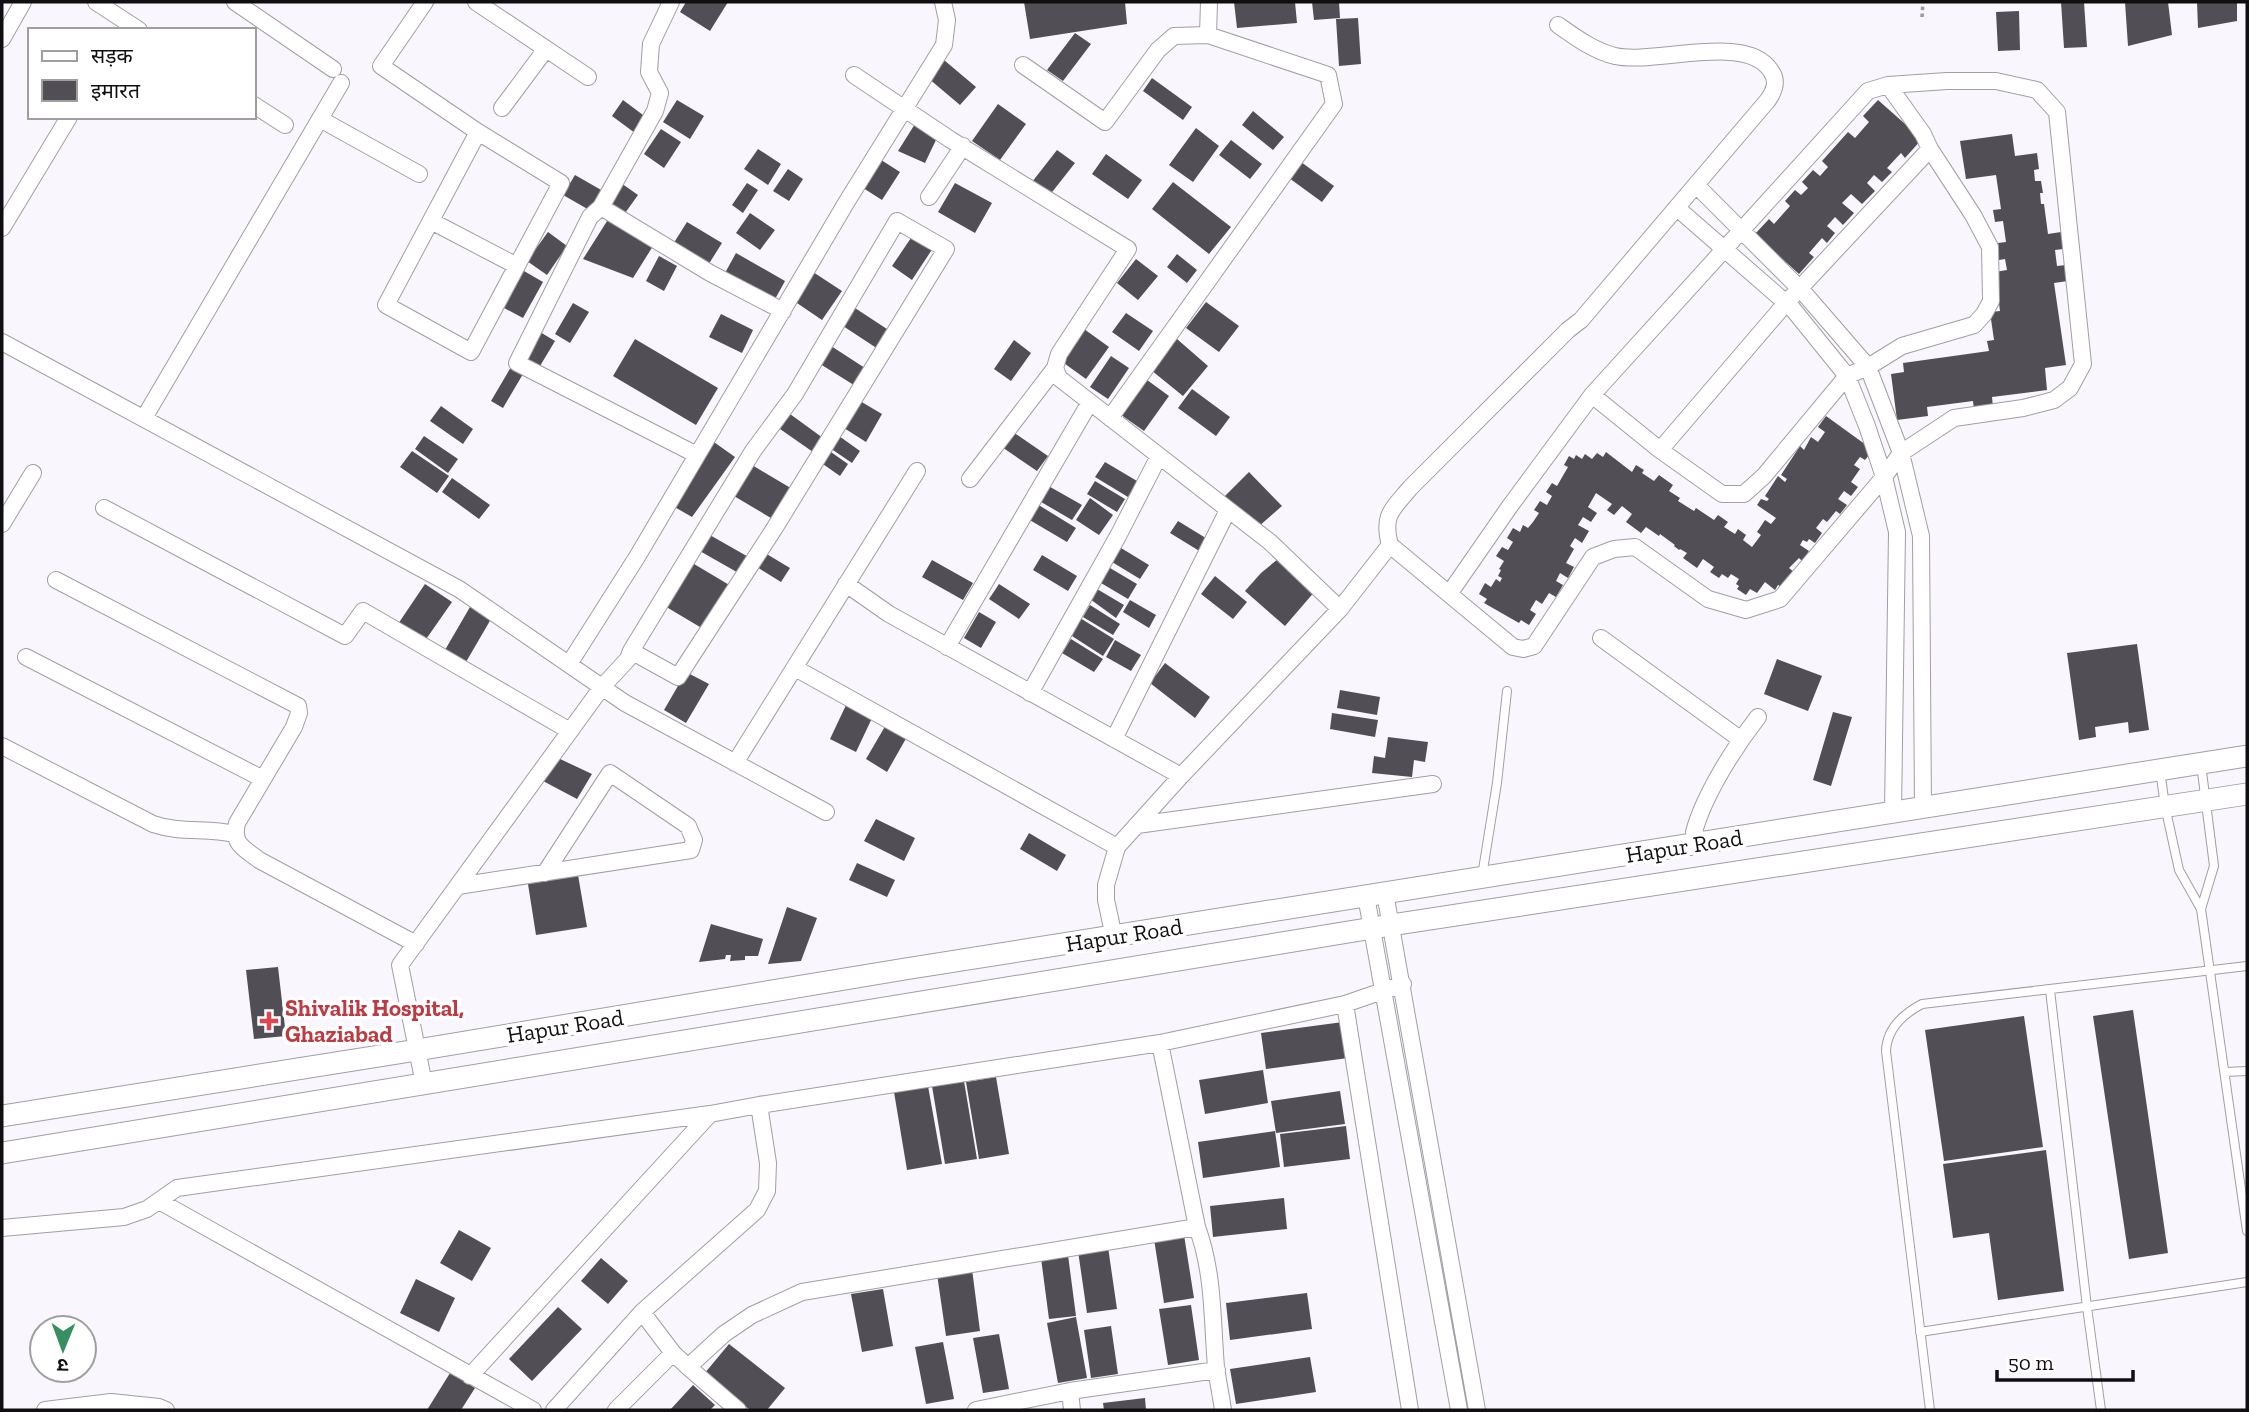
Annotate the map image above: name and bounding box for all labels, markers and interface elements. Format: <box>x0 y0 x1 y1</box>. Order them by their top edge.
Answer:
legend <box>28 28 256 119</box>
text: सड़क <box>91 43 133 68</box>
text: इमारत <box>91 78 141 103</box>
street label: Hapur Road <box>1624 823 1745 869</box>
street label: Hapur Road <box>1064 912 1185 958</box>
place label: Shivalik Hospital, Ghaziabad <box>285 994 464 1048</box>
street label: Hapur Road <box>505 1003 626 1049</box>
marker: Shivalik Hospital, Ghaziabad <box>259 1011 279 1031</box>
north arrow <box>28 1314 98 1384</box>
scale bar <box>1997 1338 2134 1382</box>
text: 50 m <box>2008 1350 2054 1375</box>
text: उ <box>56 1354 68 1377</box>

